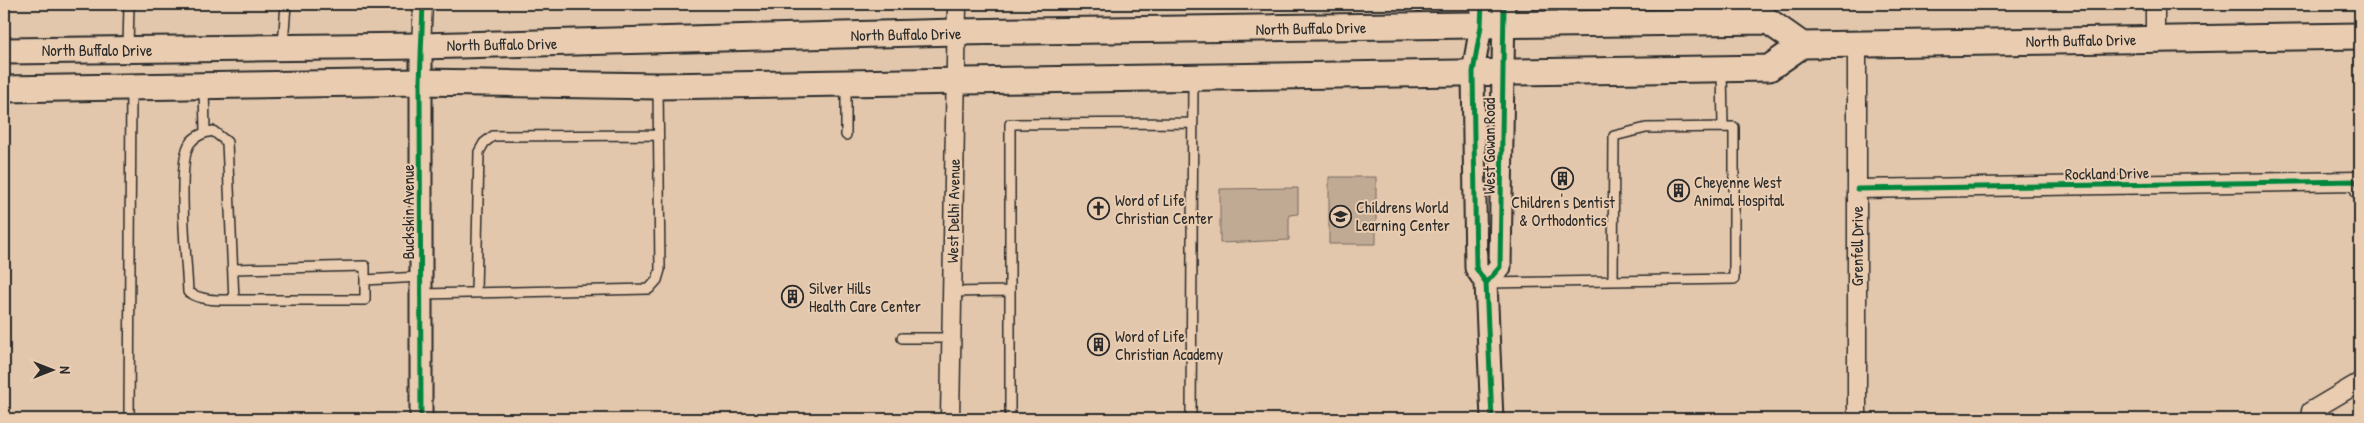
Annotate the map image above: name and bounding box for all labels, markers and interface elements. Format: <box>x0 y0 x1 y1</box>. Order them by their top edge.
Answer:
street label: North Buffalo Drive <box>1255 16 1367 40</box>
street label: North Buffalo Drive <box>850 22 962 46</box>
street label: North Buffalo Drive <box>2025 28 2137 52</box>
street label: North Buffalo Drive <box>446 32 558 56</box>
street label: North Buffalo Drive <box>42 39 153 61</box>
street label: West Gowan Road <box>1478 98 1500 194</box>
street label: West Delhi Avenue <box>941 158 965 263</box>
street label: Rockland Drive <box>2065 161 2150 185</box>
street label: Buckskin Avenue <box>397 164 419 260</box>
building icon: Children's Dentist & Orthodontics <box>1551 166 1575 190</box>
place label: Cheyenne West Animal Hospital <box>1694 171 1785 211</box>
building icon: Cheyenne West Animal Hospital <box>1666 179 1690 203</box>
place label: Word of Life Christian Center <box>1115 189 1213 229</box>
place label: Children's Dentist & Orthodontics <box>1511 191 1615 231</box>
place label: Childrens World Learning Center <box>1356 196 1450 236</box>
church icon: Word of Life Christian Center <box>1087 197 1111 221</box>
school or university icon: Childrens World Learning Center <box>1328 204 1352 228</box>
street label: Grenfell Drive <box>1846 205 1868 286</box>
place label: Silver Hills Health Care Center <box>809 277 921 317</box>
building icon: Silver Hills Health Care Center <box>781 285 805 309</box>
place label: Word of Life Christian Academy <box>1115 325 1223 365</box>
building icon: Word of Life Christian Academy <box>1087 333 1111 357</box>
north arrow <box>28 346 78 396</box>
text: N <box>56 366 75 374</box>

